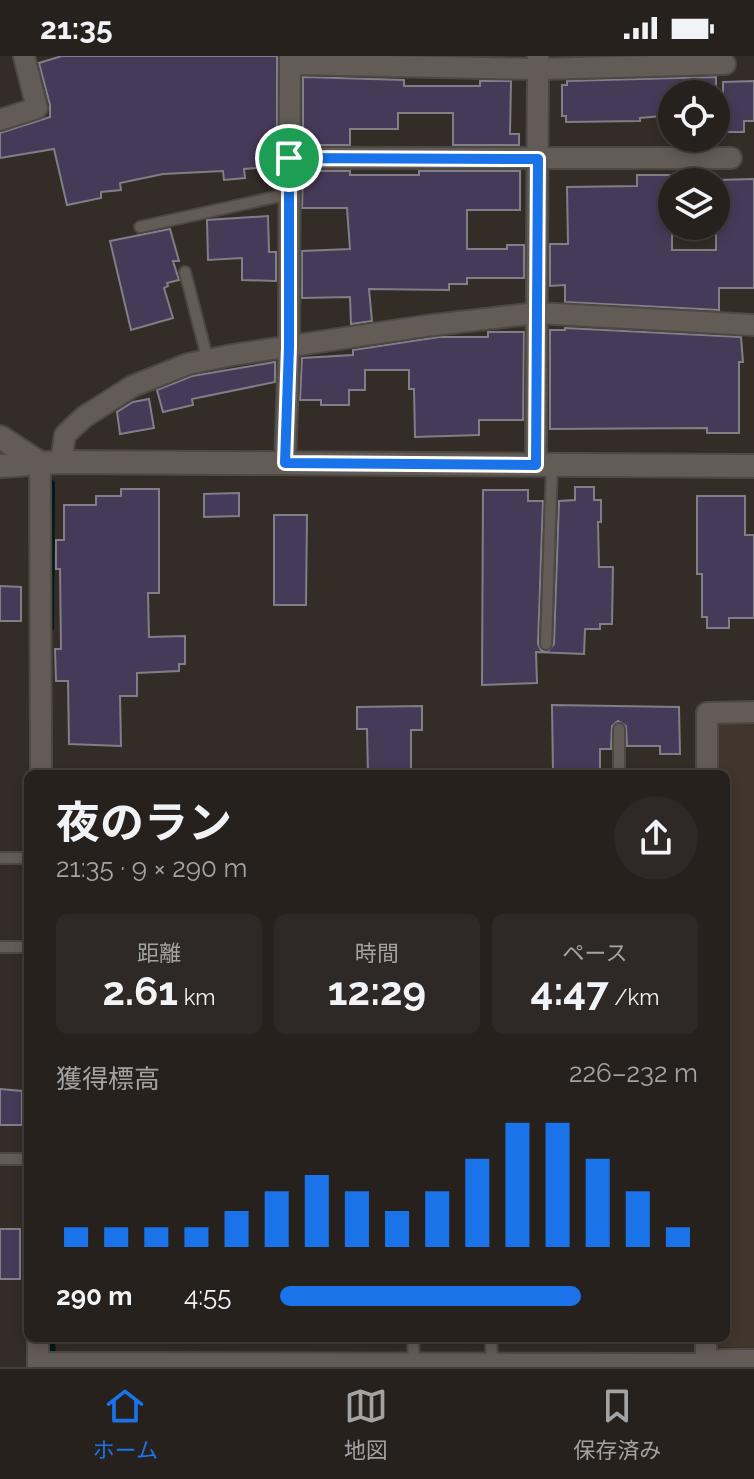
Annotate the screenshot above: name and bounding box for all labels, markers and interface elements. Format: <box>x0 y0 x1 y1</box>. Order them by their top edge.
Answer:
text: 21:35 <box>40 11 113 46</box>
map controls <box>658 80 730 240</box>
button: locate <box>658 80 730 152</box>
pin <box>255 124 323 192</box>
icon: arrive <box>267 136 311 180</box>
button: layers <box>658 168 730 240</box>
button: share <box>614 796 698 880</box>
text: 夜のラン <box>56 797 232 848</box>
text: 21:35 · 9 × 290 m <box>56 853 247 883</box>
text: 距離 <box>137 940 181 966</box>
text: 時間 <box>355 940 399 966</box>
text: ペース <box>563 940 627 966</box>
text: 2.61 <box>102 967 178 1014</box>
text: 12:29 <box>328 967 426 1014</box>
text: 4:47 <box>531 967 609 1014</box>
text: km <box>178 984 216 1010</box>
text: /km <box>609 984 659 1010</box>
text: 226–232 m <box>569 1058 698 1088</box>
text: 獲得標高 <box>56 1064 160 1094</box>
text: 290 m <box>56 1281 132 1311</box>
text: 4:55 <box>184 1281 231 1311</box>
tab: ホーム <box>93 1384 158 1464</box>
tab: 地図 <box>344 1384 388 1464</box>
tab: 保存済み <box>573 1384 661 1464</box>

